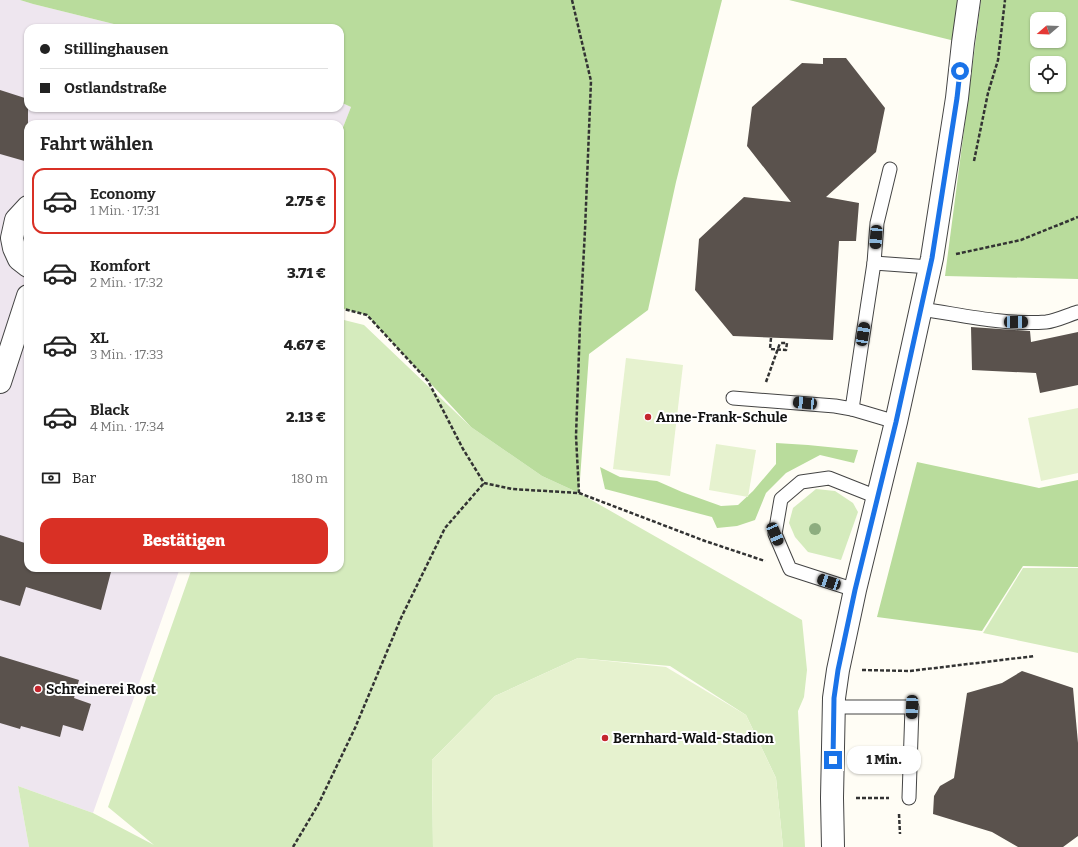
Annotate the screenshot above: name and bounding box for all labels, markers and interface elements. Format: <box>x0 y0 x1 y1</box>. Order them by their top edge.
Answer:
north arrow <box>1030 12 1066 48</box>
map controls <box>1030 12 1066 92</box>
text: Stillinghausen <box>64 40 169 58</box>
button: locate <box>1030 56 1066 92</box>
route start <box>951 62 969 80</box>
text: Ostlandstraße <box>64 79 167 97</box>
text: Fahrt wählen <box>40 133 153 155</box>
icon: car <box>42 183 78 219</box>
text: Economy <box>90 185 156 203</box>
text: 2.75 € <box>285 192 326 210</box>
text: 1 Min. · 17:31 <box>90 203 159 218</box>
car <box>869 225 883 249</box>
icon: car <box>42 255 78 291</box>
text: Komfort <box>90 257 150 275</box>
text: 3.71 € <box>287 264 326 282</box>
text: 2 Min. · 17:32 <box>90 275 163 290</box>
car <box>1004 316 1028 328</box>
car <box>855 321 871 347</box>
icon: car <box>42 327 78 363</box>
text: XL <box>90 329 109 347</box>
text: 4.67 € <box>284 336 326 354</box>
text: 3 Min. · 17:33 <box>90 347 163 362</box>
car <box>793 396 817 410</box>
icon: car <box>42 399 78 435</box>
text: Black <box>90 401 129 419</box>
text: 2.13 € <box>286 408 326 426</box>
place label: Anne-Frank-Schule <box>656 409 788 426</box>
marker: Anne-Frank-Schule <box>643 412 653 422</box>
text: 4 Min. · 17:34 <box>90 419 164 434</box>
icon: cash <box>40 467 62 489</box>
text: Bar <box>72 469 96 487</box>
text: 180 m <box>292 471 328 486</box>
button: Bestätigen <box>40 518 328 564</box>
car <box>765 521 785 547</box>
car <box>816 573 842 591</box>
place label: Schreinerei Rost <box>46 681 157 698</box>
marker: Schreinerei Rost <box>33 684 43 694</box>
car <box>906 695 918 719</box>
place label: Bernhard-Wald-Stadion <box>613 730 774 747</box>
marker: Bernhard-Wald-Stadion <box>600 733 610 743</box>
callout: 1 Min. <box>847 746 921 774</box>
route end <box>824 751 842 769</box>
text: 1 Min. <box>866 752 902 767</box>

